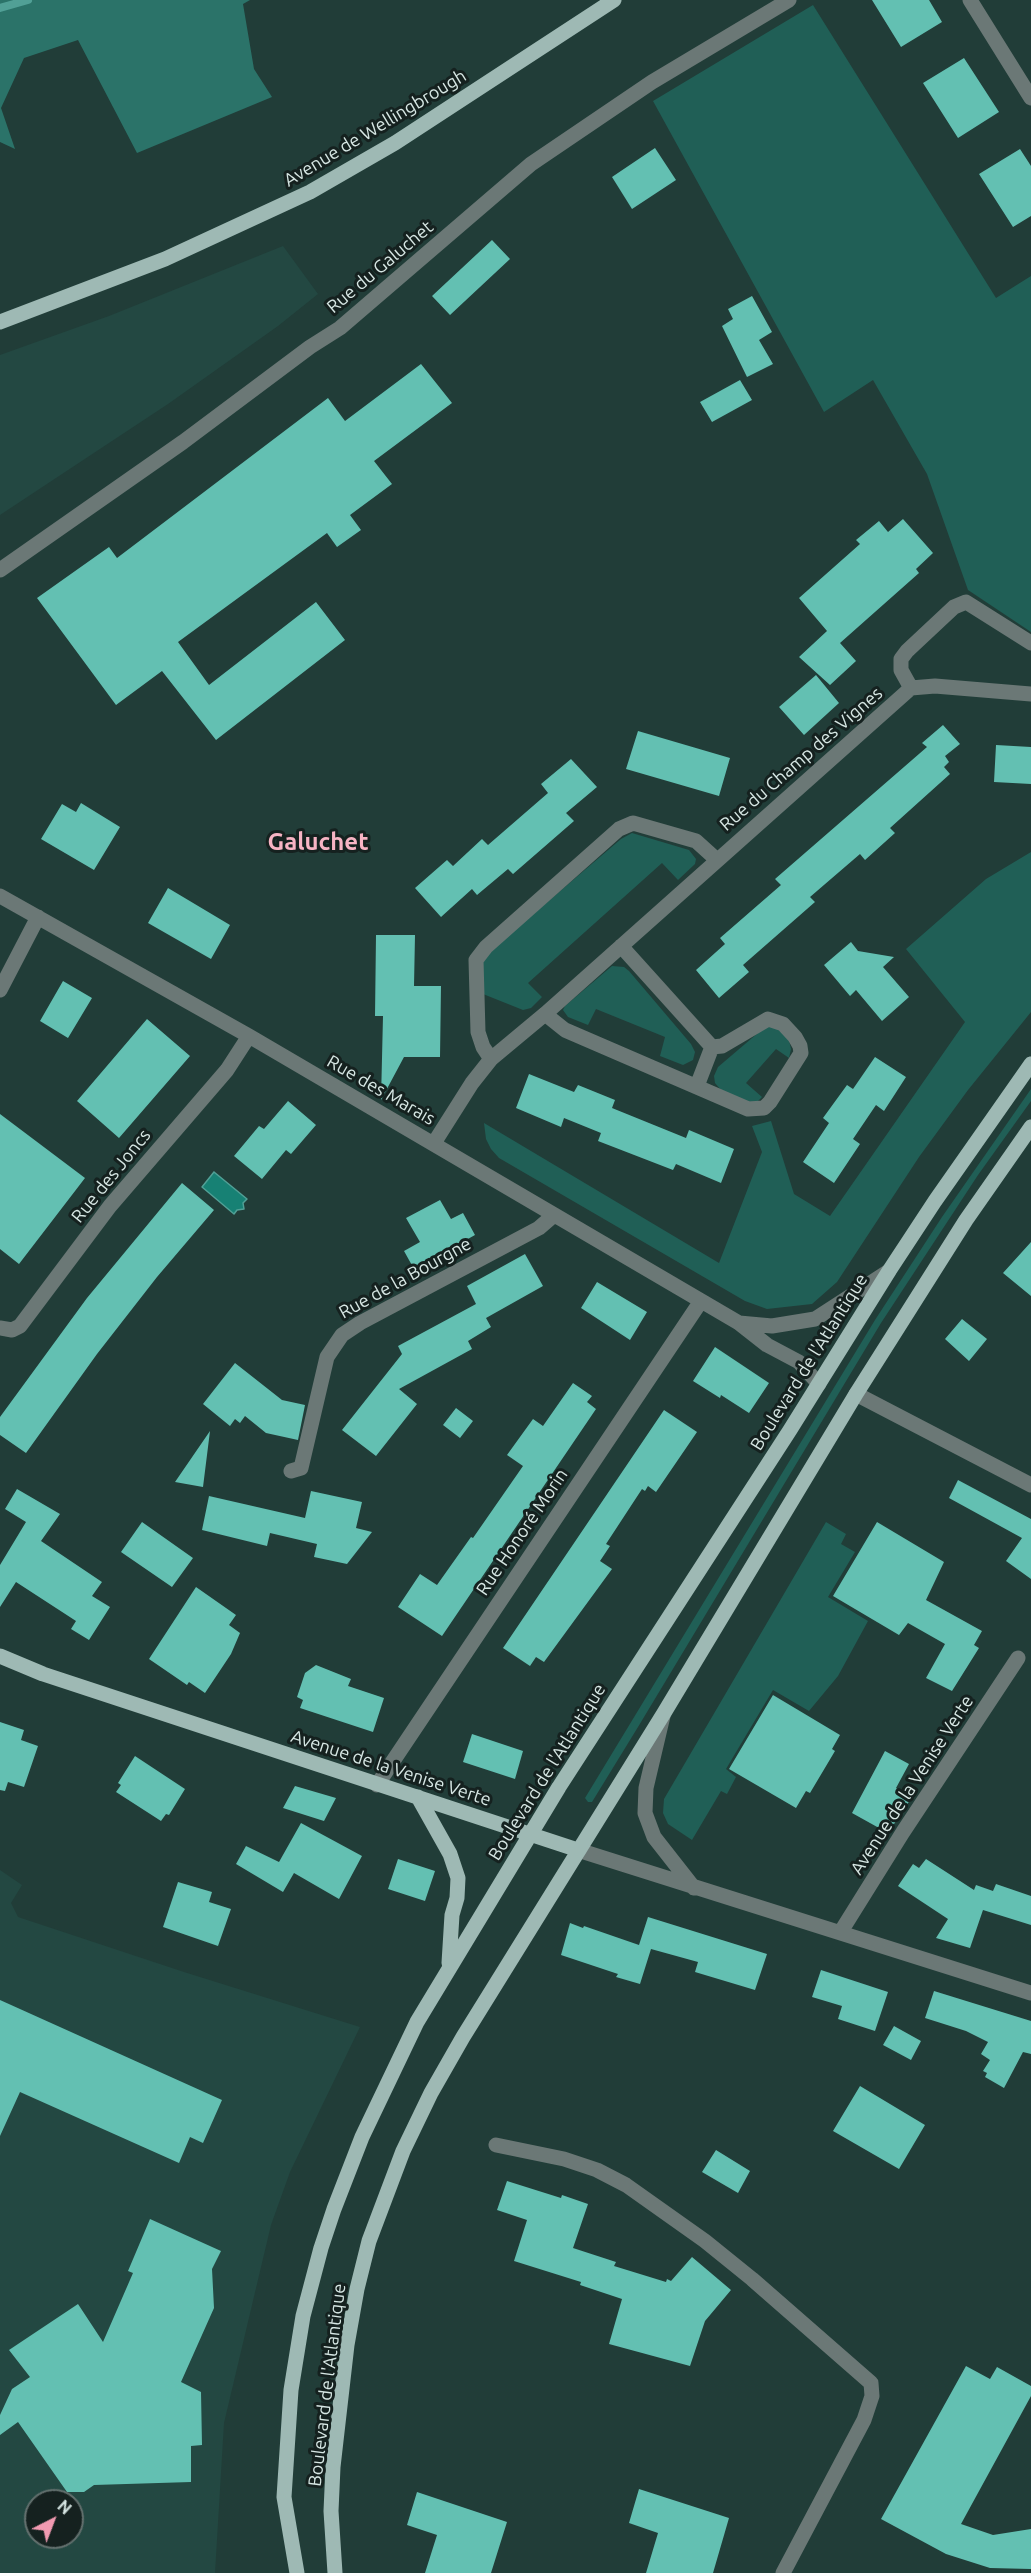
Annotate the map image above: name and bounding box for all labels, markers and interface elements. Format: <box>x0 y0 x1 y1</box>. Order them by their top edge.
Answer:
street label: Avenue de Wellingbrough <box>280 65 470 191</box>
street label: Rue du Galuchet <box>322 216 438 318</box>
street label: Rue du Champ des Vignes <box>715 682 887 836</box>
district label: Galuchet <box>268 828 368 856</box>
street label: Rue des Marais <box>323 1050 439 1130</box>
street label: Rue des Joncs <box>67 1125 155 1227</box>
street label: Rue de la Bourgne <box>335 1233 475 1323</box>
street label: Boulevard de l'Atlantique <box>746 1270 872 1454</box>
street label: Rue Honoré Morin <box>472 1465 572 1599</box>
street label: Boulevard de l'Atlantique <box>484 1680 610 1864</box>
street label: Avenue de la Venise Verte <box>846 1691 978 1879</box>
street label: Avenue de la Venise Verte <box>288 1725 494 1811</box>
street label: Boulevard de l'Atlantique <box>304 2282 350 2488</box>
north arrow <box>24 2489 84 2549</box>
text: N <box>54 2496 75 2518</box>

